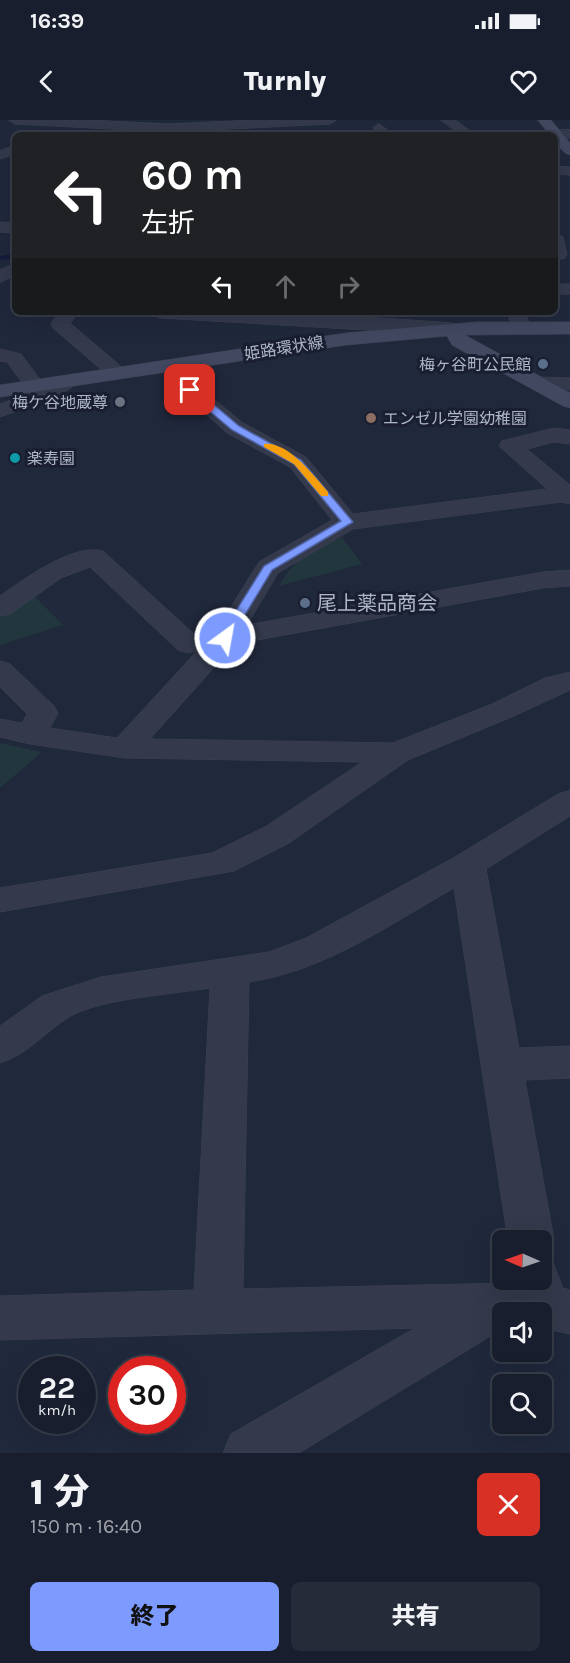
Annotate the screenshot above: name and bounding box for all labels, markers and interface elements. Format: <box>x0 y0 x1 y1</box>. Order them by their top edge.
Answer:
text: 16:39 <box>30 8 84 34</box>
icon: back <box>30 65 63 98</box>
text: Turnly <box>244 65 326 97</box>
icon: heart <box>507 65 540 98</box>
text: 60 m <box>141 150 244 200</box>
icon: left <box>42 156 120 234</box>
text: 左折 <box>141 207 195 239</box>
icon: left <box>206 270 239 303</box>
icon: ahead <box>269 270 302 303</box>
icon: right <box>332 270 365 303</box>
street label: 姫路環状線 <box>243 332 325 364</box>
place label: 梅ヶ谷町公民館 <box>419 355 531 374</box>
marker: 梅ヶ谷町公民館 <box>536 357 550 371</box>
pin <box>164 364 215 415</box>
icon: arrive <box>173 373 206 406</box>
place label: 梅ケ谷地蔵尊 <box>12 393 108 412</box>
marker: 梅ケ谷地蔵尊 <box>113 395 127 409</box>
place label: エンゼル学園幼稚園 <box>383 409 527 428</box>
marker: エンゼル学園幼稚園 <box>364 411 378 425</box>
place label: 楽寿園 <box>27 449 75 468</box>
marker: 楽寿園 <box>8 451 22 465</box>
place label: 尾上薬品商会 <box>317 592 437 615</box>
marker: 尾上薬品商会 <box>298 596 312 610</box>
position arrow <box>193 606 257 670</box>
north arrow <box>492 1230 552 1290</box>
map controls <box>492 1230 552 1434</box>
button: sound <box>492 1302 552 1362</box>
speed limit sign: 30 <box>108 1356 186 1434</box>
text: 22 <box>39 1370 75 1406</box>
button: search <box>492 1374 552 1434</box>
text: km/h <box>38 1401 76 1419</box>
text: 1 分 <box>30 1471 90 1513</box>
button: close <box>477 1473 540 1536</box>
text: 150 m · 16:40 <box>30 1515 142 1538</box>
button: 終了 <box>30 1582 279 1651</box>
button: 共有 <box>291 1582 540 1651</box>

